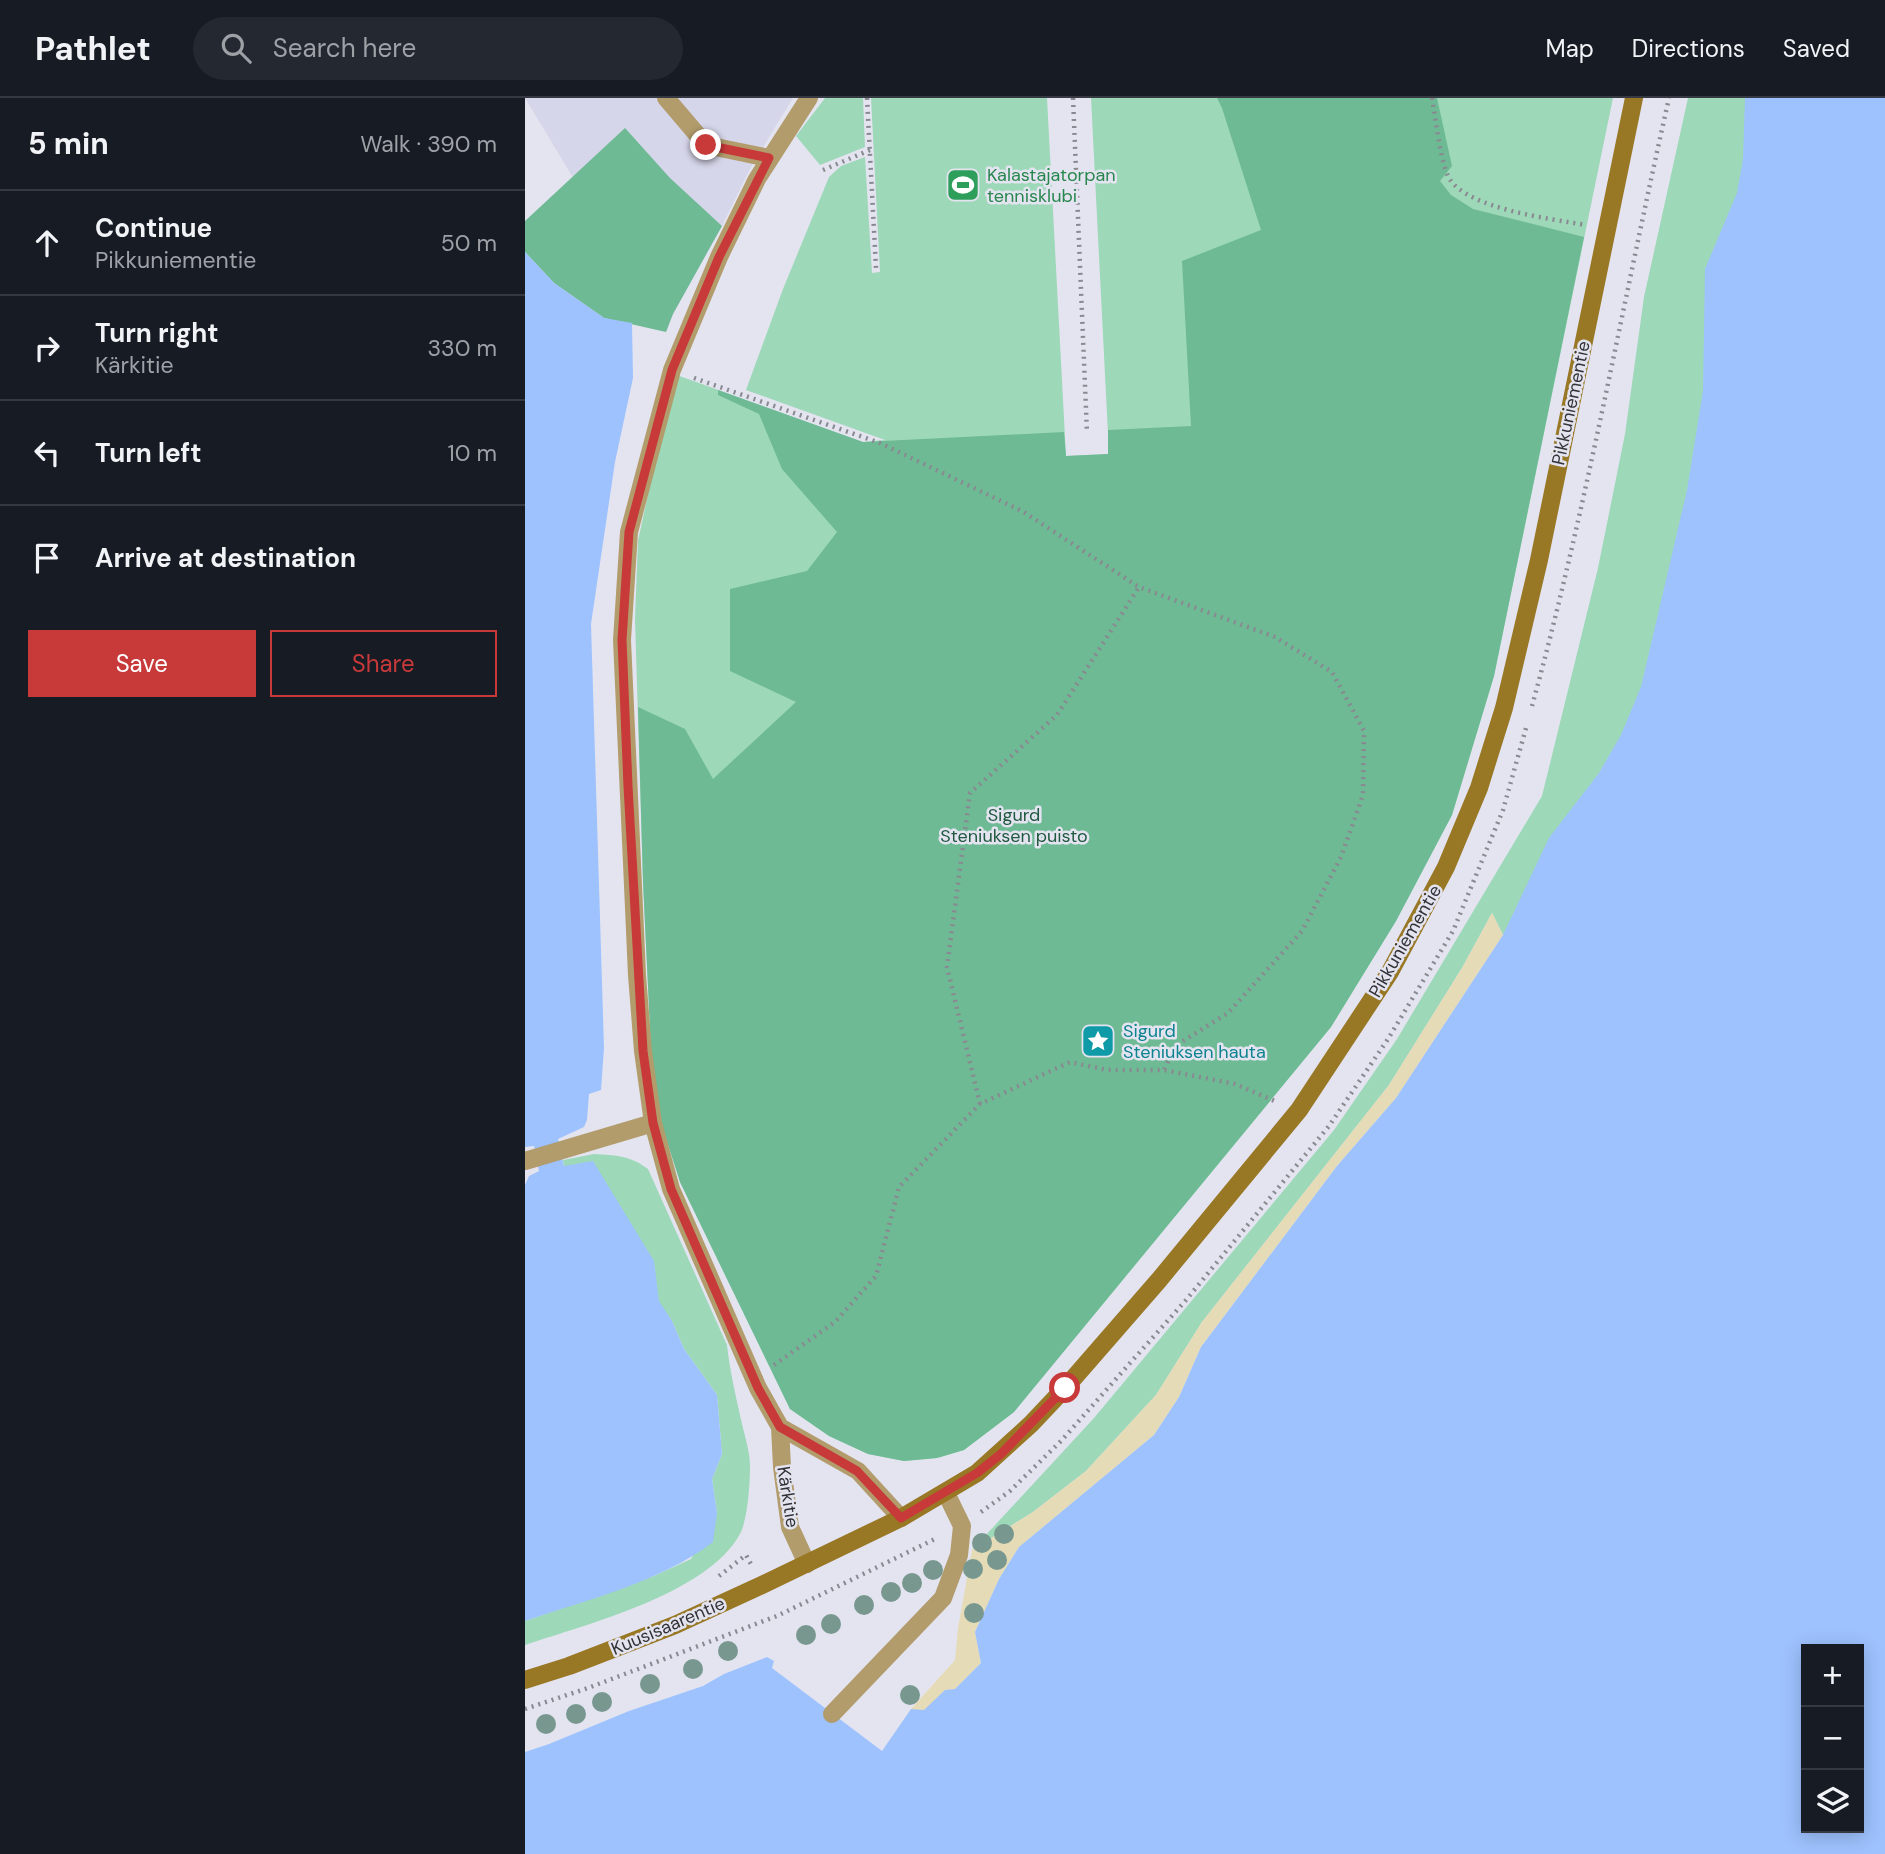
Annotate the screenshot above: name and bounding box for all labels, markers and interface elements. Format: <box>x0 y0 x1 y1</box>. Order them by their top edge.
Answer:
search box <box>193 17 683 80</box>
text: Pathlet <box>35 27 151 70</box>
icon: search <box>217 29 255 67</box>
text: Search here <box>273 31 416 65</box>
text: Map <box>1546 33 1594 64</box>
text: Directions <box>1632 33 1745 64</box>
text: Saved <box>1783 33 1850 64</box>
text: 5 min <box>28 124 109 163</box>
text: Walk · 390 m <box>360 129 497 159</box>
route end <box>690 129 721 160</box>
place label: Kalastajatorpan tennisklubi <box>987 163 1116 208</box>
sports icon: Kalastajatorpan tennisklubi <box>944 166 982 204</box>
text: Continue <box>95 211 212 245</box>
icon: ahead <box>28 224 66 262</box>
text: 50 m <box>441 228 497 258</box>
text: Pikkuniementie <box>95 245 256 275</box>
text: Turn right <box>95 316 219 350</box>
icon: right <box>28 329 66 367</box>
text: 330 m <box>427 333 497 363</box>
street label: Pikkuniementie <box>1546 339 1596 467</box>
text: Kärkitie <box>95 350 174 380</box>
icon: left <box>28 434 66 472</box>
text: Turn left <box>95 436 202 470</box>
text: 10 m <box>447 438 497 468</box>
icon: arrive <box>28 539 66 577</box>
text: Arrive at destination <box>95 541 356 575</box>
button: Save <box>28 630 256 697</box>
button: Share <box>270 630 497 697</box>
park label: Sigurd Steniuksen puisto <box>940 803 1088 848</box>
street label: Pikkuniementie <box>1363 880 1447 1002</box>
place label: Sigurd Steniuksen hauta <box>1123 1019 1266 1064</box>
place icon: Sigurd Steniuksen hauta <box>1079 1022 1117 1060</box>
route start <box>1049 1372 1080 1403</box>
street label: Kärkitie <box>771 1465 805 1529</box>
street label: Kuusisaarentie <box>607 1591 729 1661</box>
map controls <box>1801 1644 1864 1833</box>
button: + <box>1801 1644 1864 1707</box>
button: − <box>1801 1707 1864 1770</box>
button: layers <box>1801 1770 1864 1833</box>

